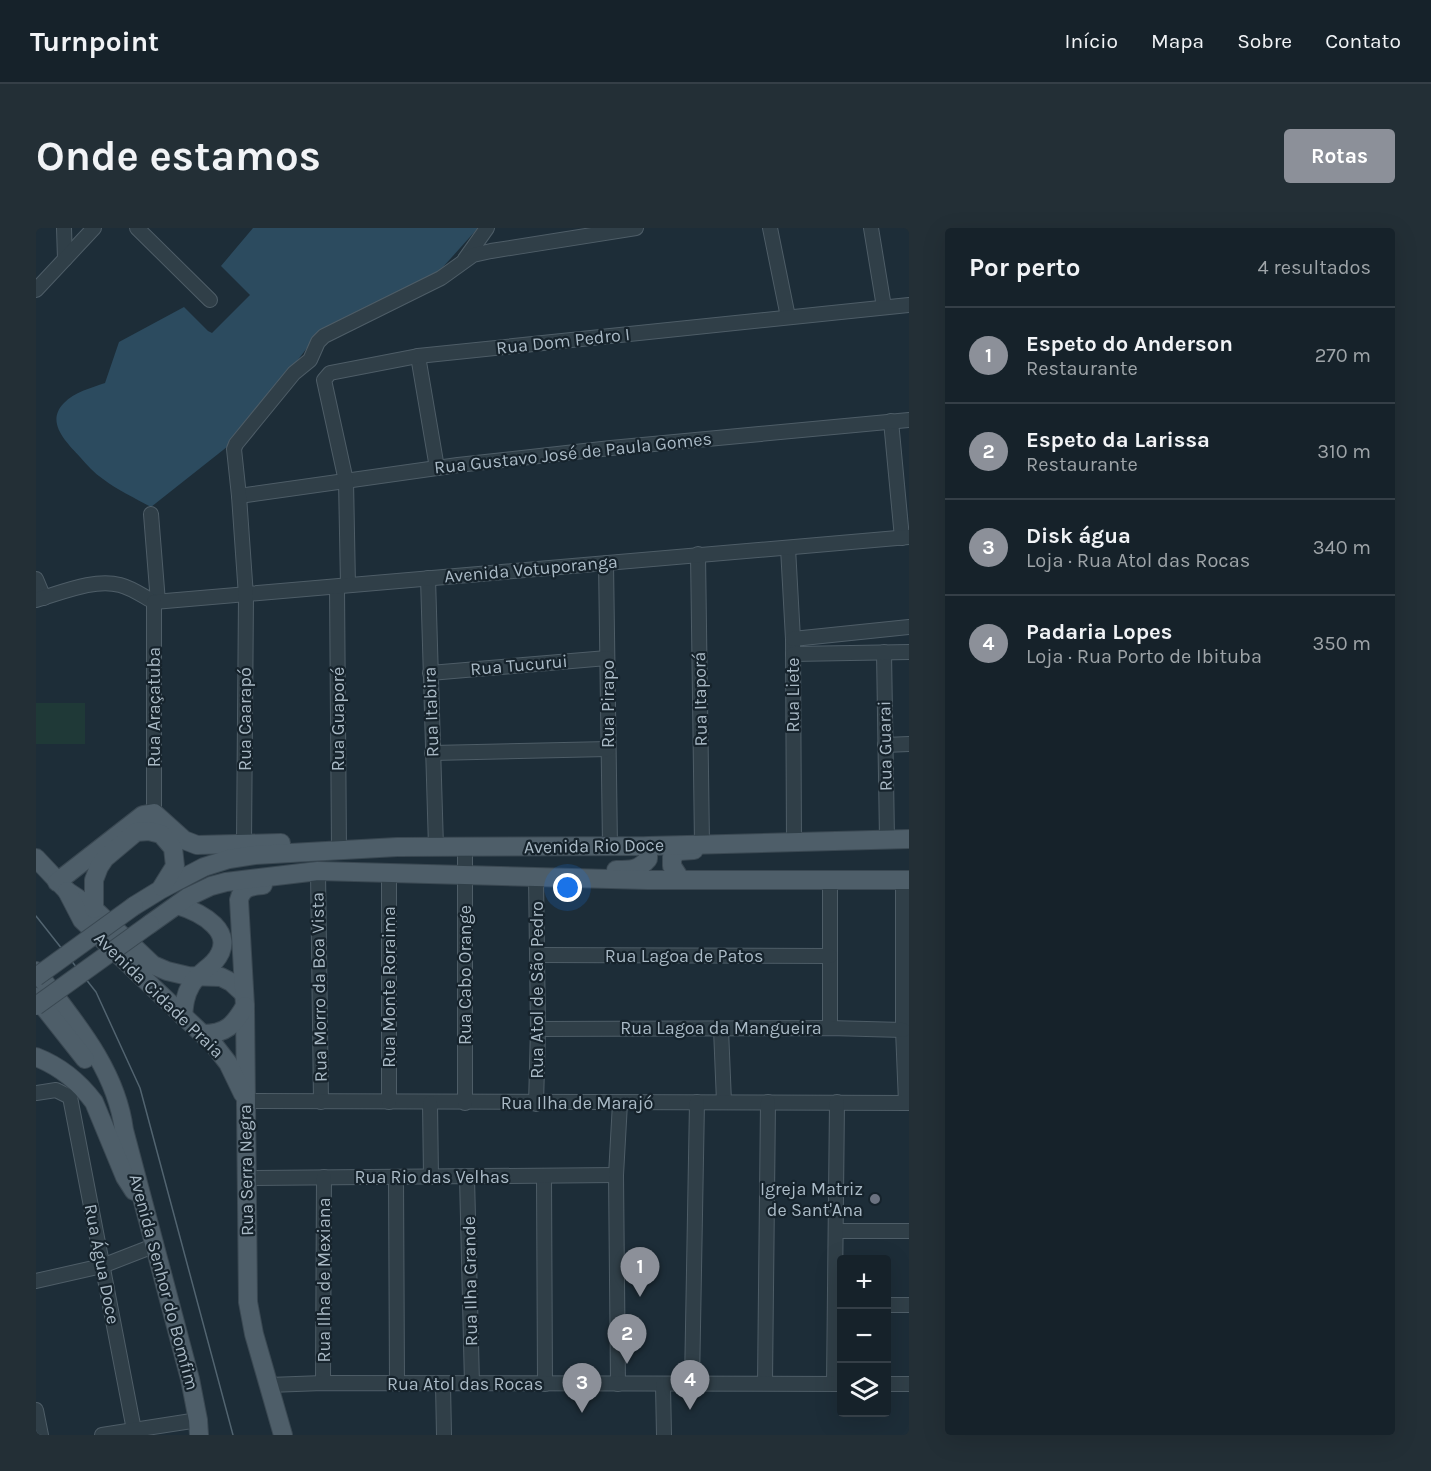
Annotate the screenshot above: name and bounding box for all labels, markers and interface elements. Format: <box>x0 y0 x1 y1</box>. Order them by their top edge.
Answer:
text: Turnpoint <box>30 25 159 58</box>
text: Início <box>1065 29 1118 53</box>
text: Mapa <box>1151 29 1204 53</box>
text: Sobre <box>1237 29 1292 53</box>
text: Contato <box>1325 29 1401 53</box>
button: Rotas <box>1284 129 1395 183</box>
text: Onde estamos <box>36 131 321 181</box>
text: Por perto <box>969 252 1080 283</box>
text: 4 resultados <box>1258 256 1371 279</box>
street label: Rua Dom Pedro I <box>495 323 631 359</box>
text: Espeto do Anderson <box>1026 331 1233 357</box>
text: 1 <box>985 344 992 367</box>
text: 270 m <box>1315 344 1371 367</box>
text: Restaurante <box>1026 357 1138 380</box>
street label: Rua Gustavo José de Paula Gomes <box>433 427 713 479</box>
text: Espeto da Larissa <box>1026 427 1210 453</box>
text: 2 <box>982 440 995 463</box>
text: 310 m <box>1317 440 1371 463</box>
text: Restaurante <box>1026 453 1138 476</box>
text: Disk água <box>1026 523 1131 549</box>
text: 3 <box>982 536 995 559</box>
text: 340 m <box>1313 536 1371 559</box>
text: Loja · Rua Atol das Rocas <box>1026 549 1250 572</box>
street label: Avenida Votuporanga <box>443 550 619 588</box>
text: Padaria Lopes <box>1026 619 1172 645</box>
text: 4 <box>983 632 994 655</box>
text: 350 m <box>1313 632 1371 655</box>
text: Loja · Rua Porto de Ibituba <box>1026 645 1262 668</box>
street label: Rua Araçatuba <box>143 647 165 767</box>
street label: Rua Tucurui <box>469 650 569 680</box>
street label: Rua Itaporá <box>688 652 712 746</box>
street label: Rua Liete <box>782 657 804 733</box>
street label: Rua Pirapo <box>597 660 619 748</box>
street label: Rua Caarapó <box>234 667 256 771</box>
street label: Rua Guaporé <box>327 667 349 771</box>
street label: Rua Itabira <box>418 667 444 757</box>
street label: Rua Guarai <box>873 701 897 791</box>
street label: Avenida Rio Doce <box>524 834 664 858</box>
your location <box>553 873 582 902</box>
street label: Rua Morro da Boa Vista <box>306 892 332 1082</box>
street label: Rua Atol de São Pedro <box>526 901 548 1079</box>
street label: Rua Cabo Orange <box>454 905 476 1045</box>
street label: Rua Monte Roraima <box>378 906 400 1068</box>
street label: Avenida Cidade Praia <box>89 927 229 1063</box>
street label: Rua Lagoa de Patos <box>605 945 763 967</box>
street label: Rua Lagoa da Mangueira <box>620 1017 822 1039</box>
street label: Rua Ilha de Marajó <box>501 1092 653 1114</box>
street label: Rua Serra Negra <box>234 1104 258 1236</box>
street label: Rua Rio das Velhas <box>355 1166 509 1188</box>
street label: Avenida Senhor do Bomfim <box>125 1172 203 1392</box>
place label: Igreja Matriz de Sant'Ana <box>760 1178 863 1221</box>
marker: Igreja Matriz de Sant'Ana <box>868 1192 882 1206</box>
street label: Rua Ilha de Mexiana <box>313 1197 335 1363</box>
street label: Rua Água Doce <box>80 1202 125 1326</box>
street label: Rua Ilha Grande <box>458 1216 482 1346</box>
pin: 1 <box>620 1248 660 1297</box>
map controls <box>837 1255 891 1417</box>
button: + <box>837 1255 891 1309</box>
button: − <box>837 1309 891 1363</box>
pin: 2 <box>608 1314 646 1364</box>
pin: 4 <box>670 1360 710 1410</box>
button: layers <box>837 1363 891 1417</box>
pin: 3 <box>562 1364 602 1413</box>
street label: Rua Atol das Rocas <box>387 1373 543 1395</box>

